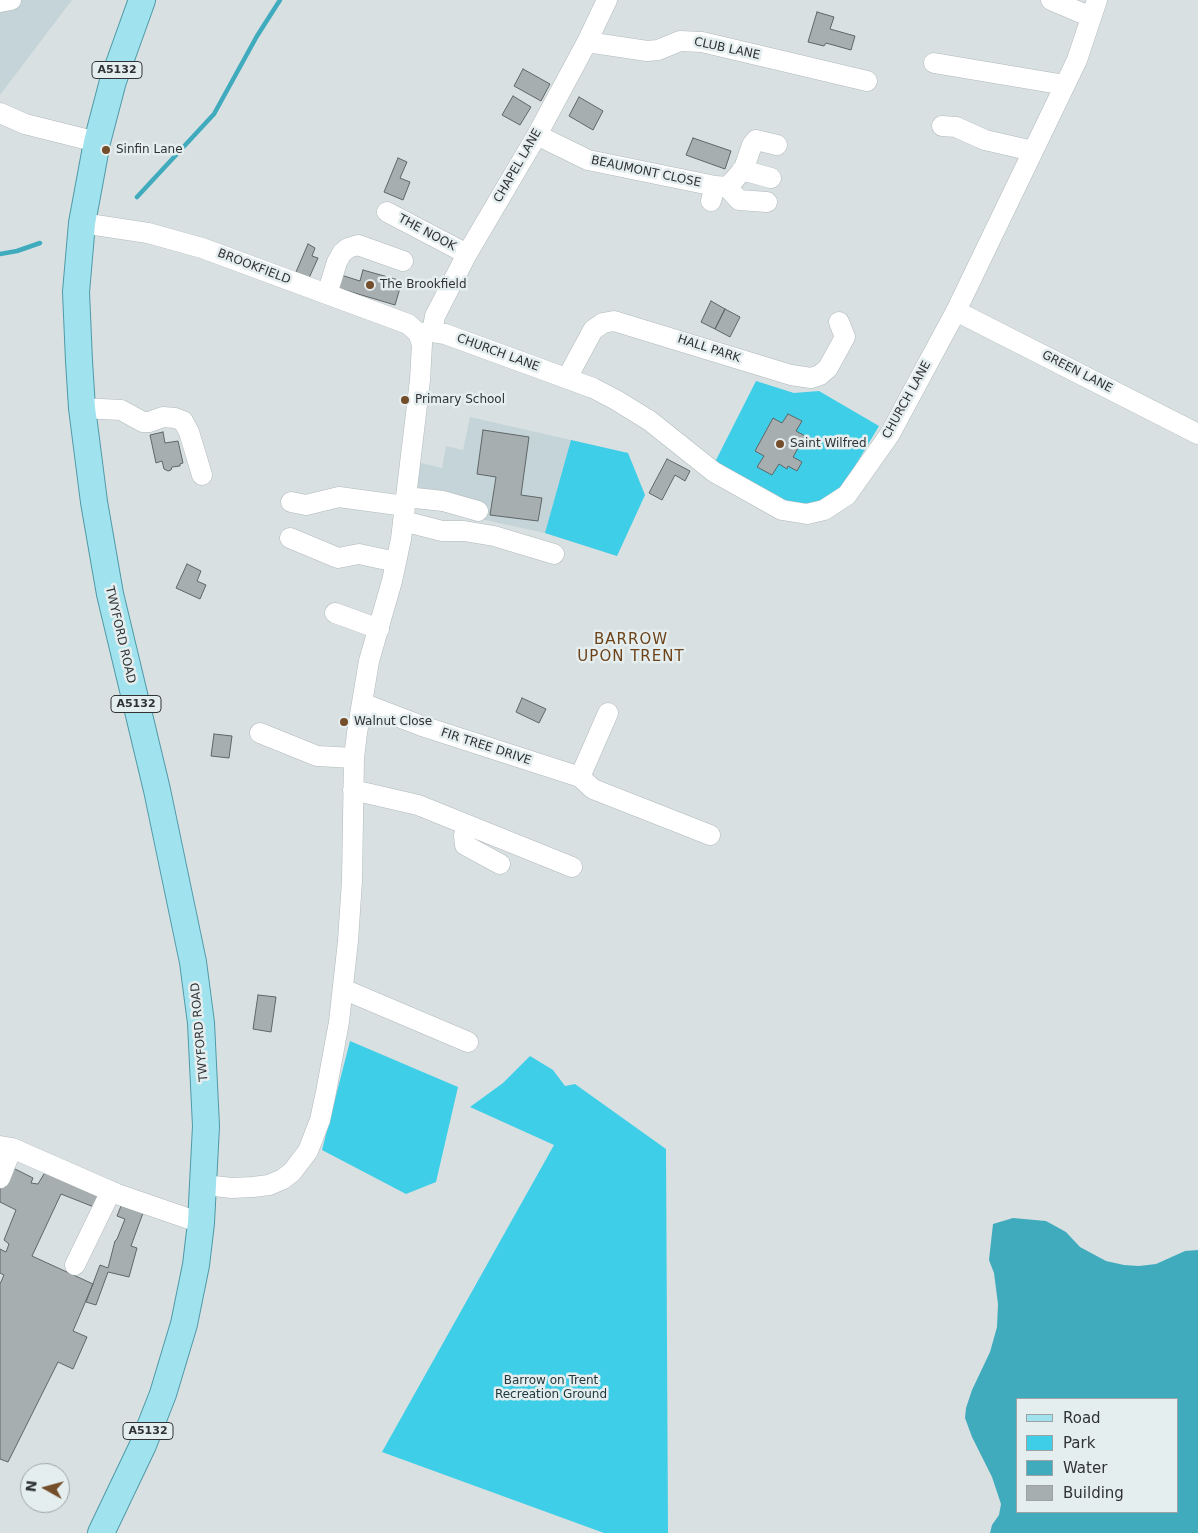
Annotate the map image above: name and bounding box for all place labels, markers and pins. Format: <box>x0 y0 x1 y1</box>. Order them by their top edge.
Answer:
place label: Sinfin Lane <box>116 143 183 157</box>
marker: Sinfin Lane <box>100 144 112 156</box>
place label: The Brookfield <box>380 278 467 292</box>
marker: The Brookfield <box>364 279 376 291</box>
place label: Primary School <box>415 393 505 407</box>
marker: Primary School <box>399 394 411 406</box>
place label: Saint Wilfred <box>790 437 867 451</box>
marker: Saint Wilfred <box>774 438 786 450</box>
place label: Walnut Close <box>354 715 432 729</box>
marker: Walnut Close <box>338 716 350 728</box>

